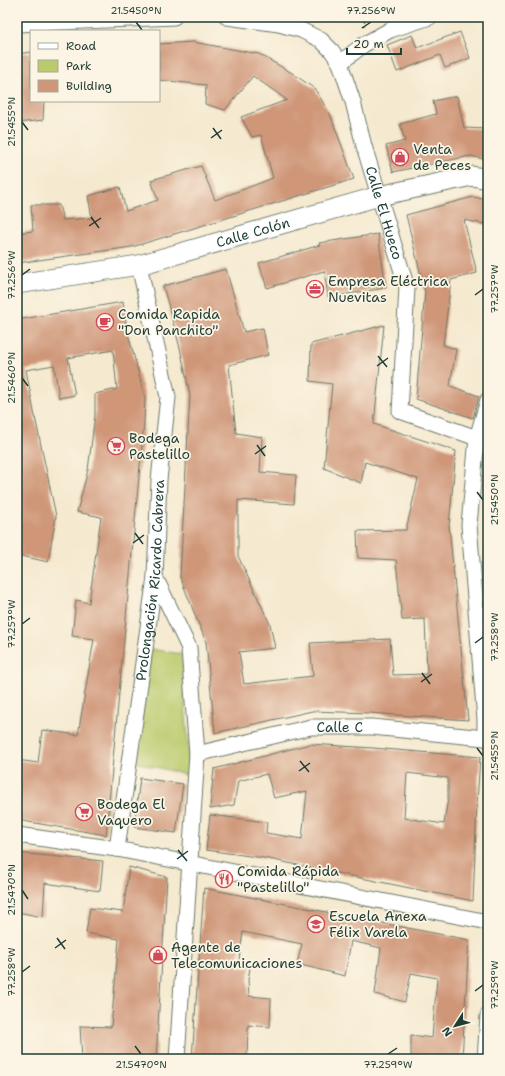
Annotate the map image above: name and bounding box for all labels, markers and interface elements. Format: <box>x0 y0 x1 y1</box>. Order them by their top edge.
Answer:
text: 21.5450°N <box>110 4 162 17</box>
text: 77.256°W <box>346 4 396 17</box>
legend <box>30 30 160 102</box>
scale bar <box>347 30 401 56</box>
text: 20 m <box>353 36 384 52</box>
text: Road <box>66 38 97 54</box>
text: Park <box>66 58 92 74</box>
text: Building <box>66 78 112 94</box>
text: 21.5455°N <box>5 97 18 147</box>
place label: Venta de Peces <box>413 140 471 174</box>
shop icon: Venta de Peces <box>390 147 410 167</box>
street label: Calle El Hueco <box>362 164 407 262</box>
street label: Calle Colón <box>214 213 292 251</box>
text: 77.256°W <box>5 250 18 300</box>
text: 77.257°W <box>488 264 501 314</box>
place label: Empresa Eléctrica Nuevitas <box>328 272 449 306</box>
office icon: Empresa Eléctrica Nuevitas <box>305 279 325 299</box>
place label: Comida Rapida "Don Panchito" <box>118 305 220 339</box>
cafe icon: Comida Rapida "Don Panchito" <box>95 312 115 332</box>
text: 21.5460°N <box>5 352 18 404</box>
place label: Bodega Pastelillo <box>129 429 190 463</box>
supermarket icon: Bodega Pastelillo <box>106 436 126 456</box>
text: 21.5450°N <box>488 474 501 526</box>
street label: Prolongación Ricardo Cabrera <box>132 479 168 682</box>
text: 77.257°W <box>5 599 18 649</box>
text: 77.258°W <box>488 612 501 662</box>
street label: Calle C <box>317 718 363 736</box>
text: 21.5455°N <box>488 731 501 781</box>
place label: Bodega El Vaquero <box>97 795 166 829</box>
supermarket icon: Bodega El Vaquero <box>74 802 94 822</box>
place label: Comida Rápida "Pastelillo" <box>237 862 339 896</box>
text: 21.5470°N <box>5 864 18 916</box>
restaurant icon: Comida Rápida "Pastelillo" <box>214 869 234 889</box>
place label: Escuela Anexa Félix Varela <box>329 907 427 941</box>
school or university icon: Escuela Anexa Félix Varela <box>306 914 326 934</box>
place label: Agente de Telecomunicaciones <box>171 938 303 972</box>
shop icon: Agente de Telecomunicaciones <box>148 945 168 965</box>
text: 77.258°W <box>5 947 18 997</box>
text: 77.259°W <box>488 960 501 1010</box>
north arrow <box>435 1006 475 1046</box>
text: N <box>439 1023 456 1040</box>
text: 21.5470°N <box>115 1058 167 1071</box>
text: 77.259°W <box>363 1058 413 1071</box>

